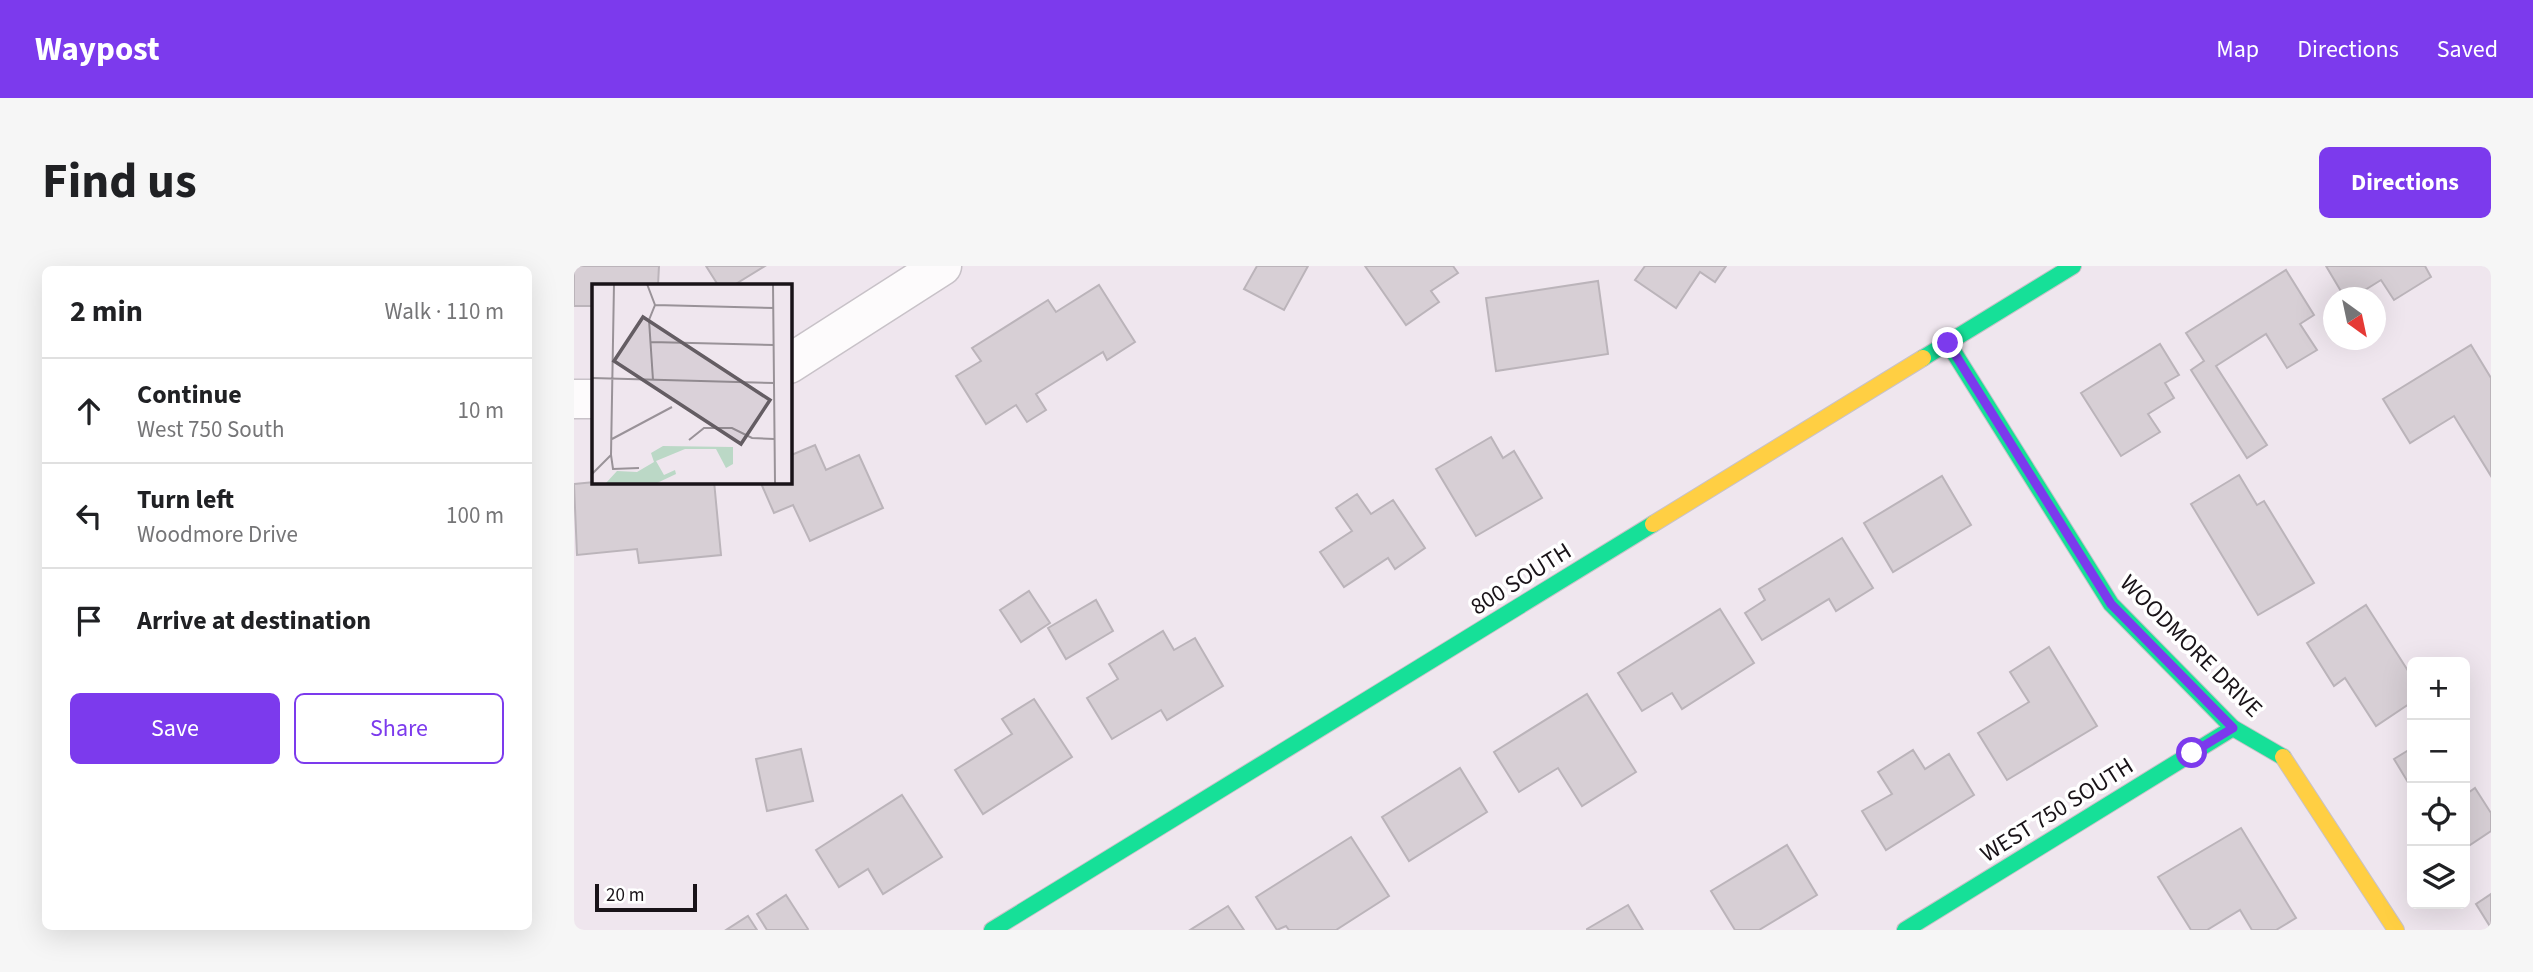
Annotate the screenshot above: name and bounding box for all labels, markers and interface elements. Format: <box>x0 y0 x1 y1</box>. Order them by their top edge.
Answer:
text: Waypost <box>35 26 160 73</box>
text: Map <box>2216 32 2259 67</box>
text: Directions <box>2297 32 2399 67</box>
text: Saved <box>2437 32 2498 67</box>
text: Find us <box>42 147 197 217</box>
button: Directions <box>2319 147 2491 218</box>
inset map <box>592 284 791 483</box>
north arrow <box>2323 287 2386 350</box>
text: 2 min <box>70 290 143 333</box>
text: Walk · 110 m <box>385 295 504 328</box>
route end <box>1932 327 1963 358</box>
text: Continue <box>137 376 242 413</box>
icon: ahead <box>70 392 108 430</box>
text: 10 m <box>457 394 504 427</box>
text: West 750 South <box>137 413 284 446</box>
text: Turn left <box>137 481 234 518</box>
icon: left <box>70 497 108 535</box>
text: 100 m <box>446 499 504 532</box>
text: Woodmore Drive <box>137 518 298 551</box>
street label: 800 SOUTH <box>1464 534 1578 624</box>
street label: WOODMORE DRIVE <box>2112 567 2270 725</box>
icon: arrive <box>70 602 108 640</box>
text: Arrive at destination <box>137 602 371 639</box>
map controls <box>2407 657 2470 909</box>
button: + <box>2407 657 2470 720</box>
button: Save <box>70 693 280 764</box>
button: Share <box>294 693 504 764</box>
button: − <box>2407 720 2470 783</box>
route start <box>2176 737 2207 768</box>
street label: WEST 750 SOUTH <box>1974 749 2140 871</box>
button: locate <box>2407 783 2470 846</box>
button: layers <box>2407 846 2470 909</box>
scale bar <box>595 881 696 913</box>
text: 20 m <box>606 882 644 909</box>

